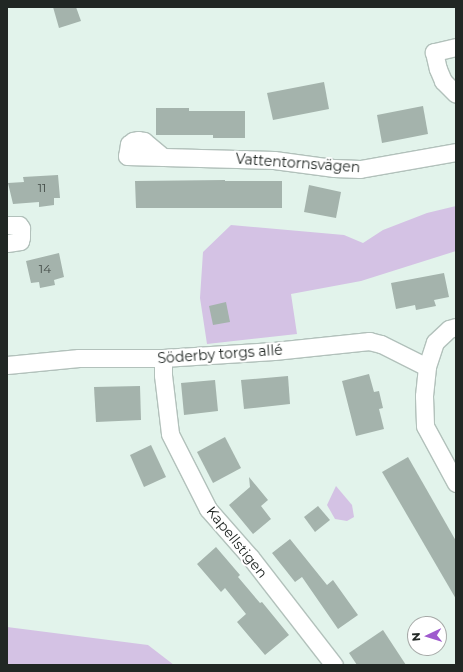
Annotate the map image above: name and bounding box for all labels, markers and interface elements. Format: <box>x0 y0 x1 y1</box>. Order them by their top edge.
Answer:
street label: Vattentornsvägen <box>235 150 361 176</box>
house number: 11 <box>38 181 46 195</box>
house number: 14 <box>39 262 51 276</box>
street label: Söderby torgs allé <box>157 341 283 367</box>
street label: Kapellstigen <box>203 503 271 581</box>
north arrow <box>407 616 447 656</box>
text: N <box>409 632 423 642</box>

